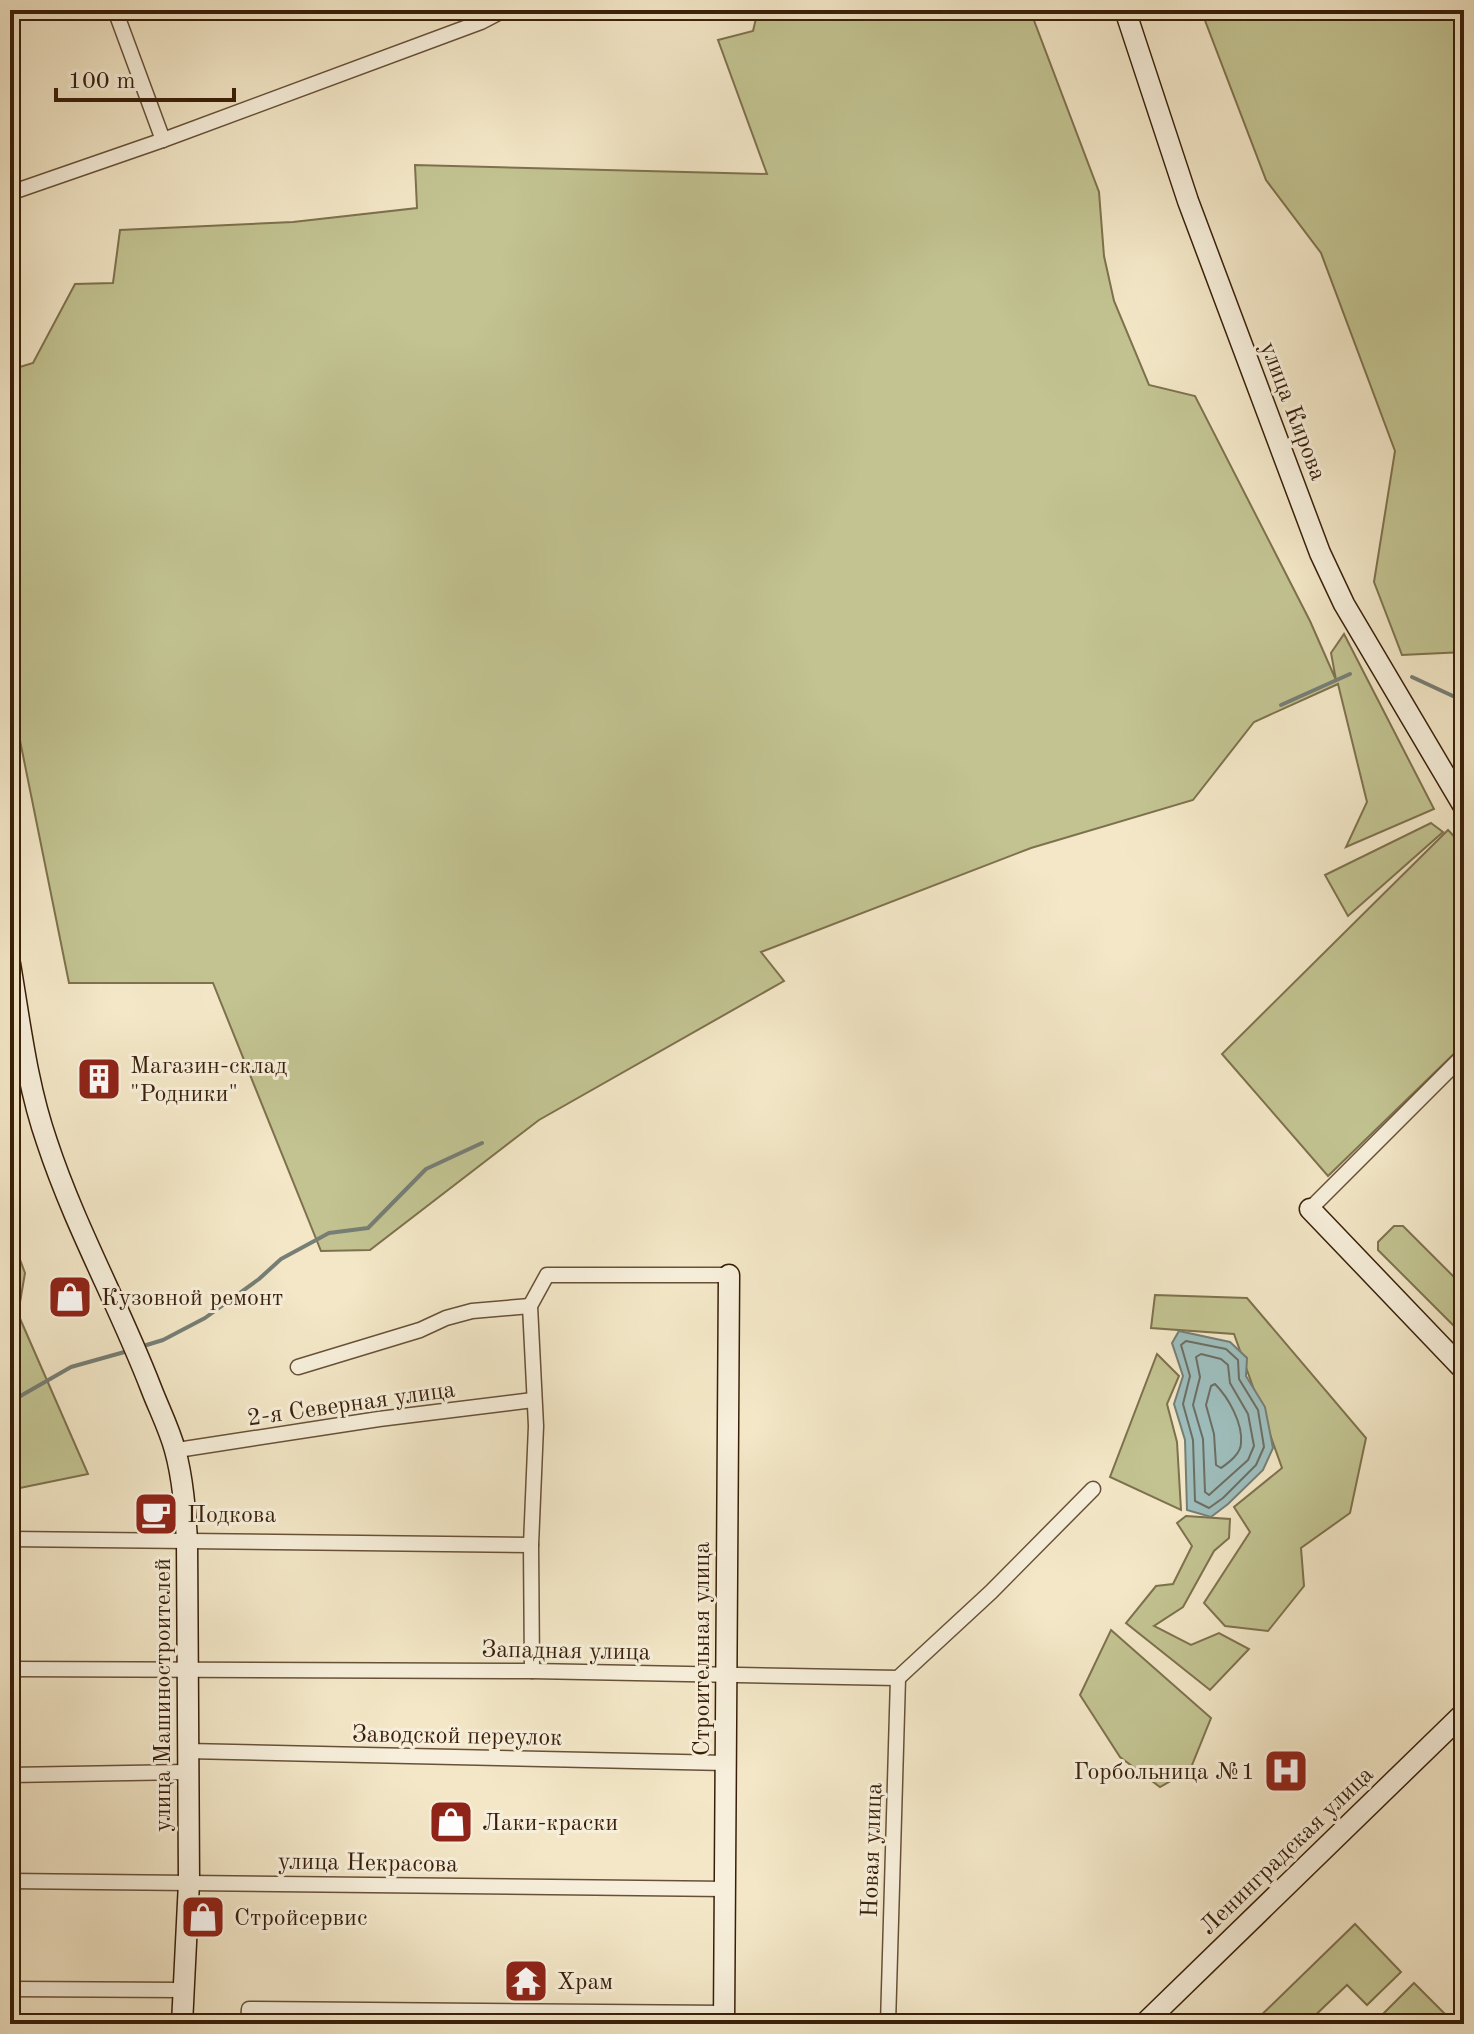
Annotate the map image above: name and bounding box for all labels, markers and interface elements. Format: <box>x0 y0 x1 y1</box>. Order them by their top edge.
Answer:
scale bar <box>56 52 234 102</box>
text: 100 m <box>68 70 136 94</box>
street label: улица Кирова <box>1255 339 1330 484</box>
building icon: Магазин-склад "Родники" <box>75 1055 123 1103</box>
place label: Магазин-склад "Родники" <box>130 1055 287 1107</box>
shop icon: Кузовной ремонт <box>46 1273 94 1321</box>
place label: Кузовной ремонт <box>101 1287 283 1311</box>
street label: 2-я Северная улица <box>246 1378 457 1431</box>
cafe icon: Подкова <box>132 1490 180 1538</box>
place label: Подкова <box>187 1504 276 1528</box>
street label: Строительная улица <box>691 1542 715 1756</box>
street label: улица Машиностроителей <box>152 1558 176 1832</box>
street label: Западная улица <box>481 1639 651 1665</box>
street label: Заводской переулок <box>352 1723 562 1751</box>
hospital icon: Горбольница №1 <box>1262 1747 1310 1795</box>
place label: Горбольница №1 <box>1074 1761 1255 1785</box>
street label: Ленинградская улица <box>1196 1763 1379 1940</box>
street label: Новая улица <box>859 1782 887 1918</box>
shop icon: Лаки-краски <box>427 1798 475 1846</box>
place label: Лаки-краски <box>482 1812 618 1836</box>
street label: улица Некрасова <box>278 1850 458 1878</box>
shop icon: Стройсервис <box>179 1893 227 1941</box>
place label: Стройсервис <box>234 1907 368 1931</box>
temple icon: Храм <box>502 1957 550 2005</box>
place label: Храм <box>557 1971 613 1995</box>

